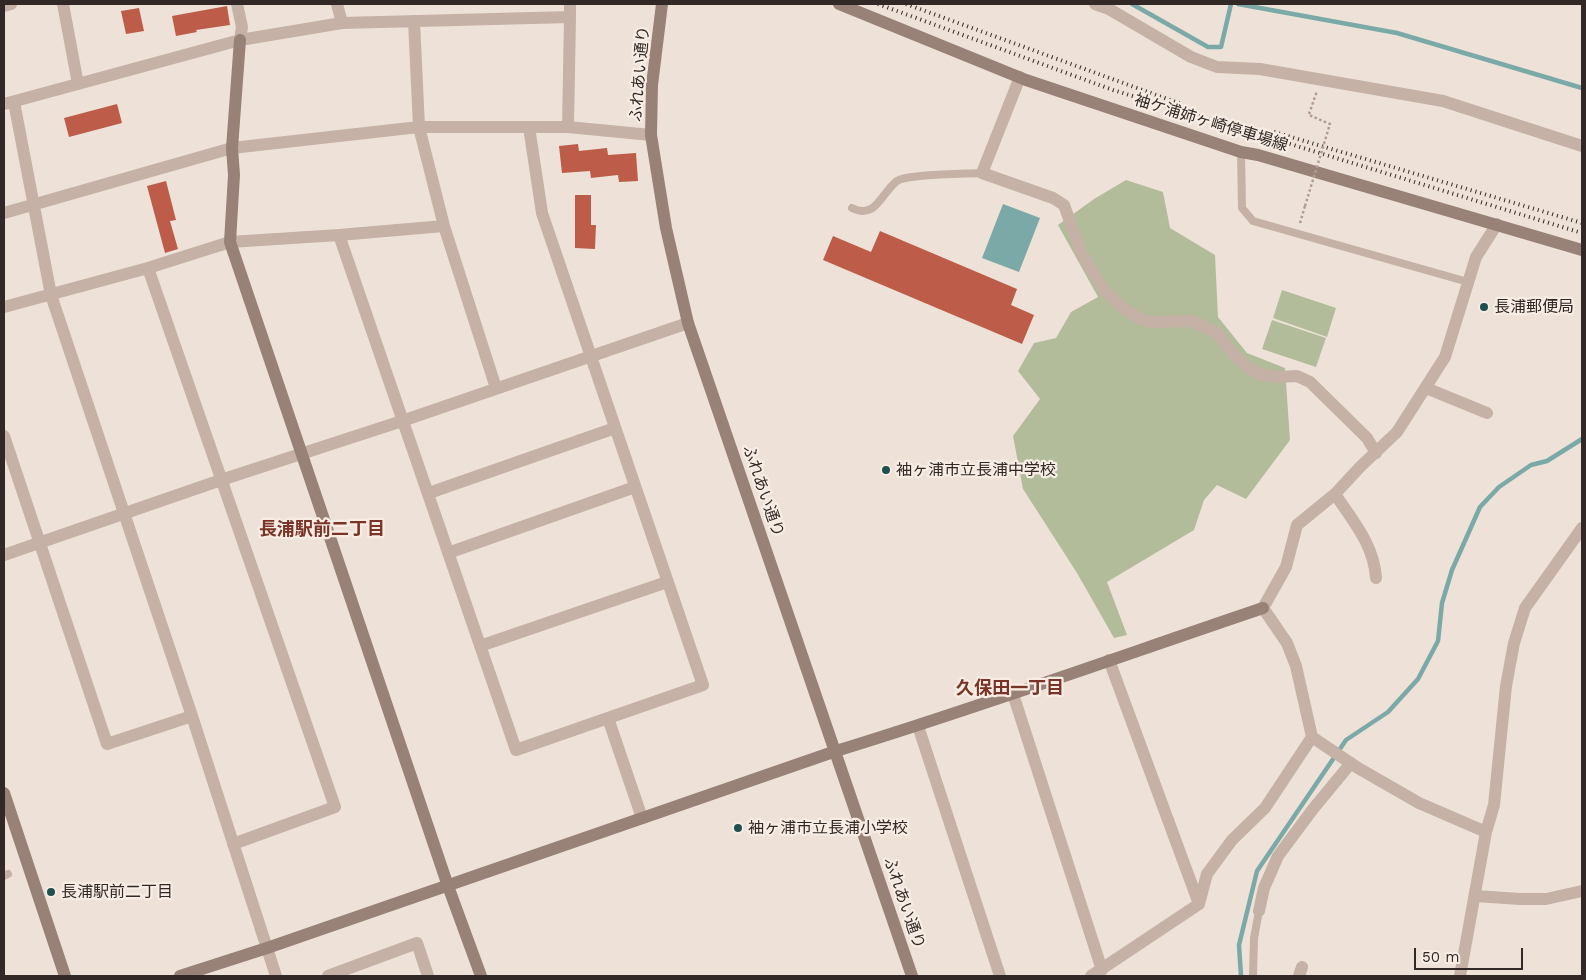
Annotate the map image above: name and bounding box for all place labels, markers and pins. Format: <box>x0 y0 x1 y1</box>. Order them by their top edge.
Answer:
place label: 長浦郵便局 <box>1494 297 1574 317</box>
marker: 長浦郵便局 <box>1478 301 1490 313</box>
place label: 袖ヶ浦市立長浦中学校 <box>896 460 1056 480</box>
marker: 袖ヶ浦市立長浦中学校 <box>880 464 892 476</box>
place label: 袖ヶ浦市立長浦小学校 <box>748 818 908 838</box>
marker: 袖ヶ浦市立長浦小学校 <box>732 822 744 834</box>
place label: 長浦駅前二丁目 <box>61 882 173 902</box>
marker: 長浦駅前二丁目 <box>45 886 57 898</box>

